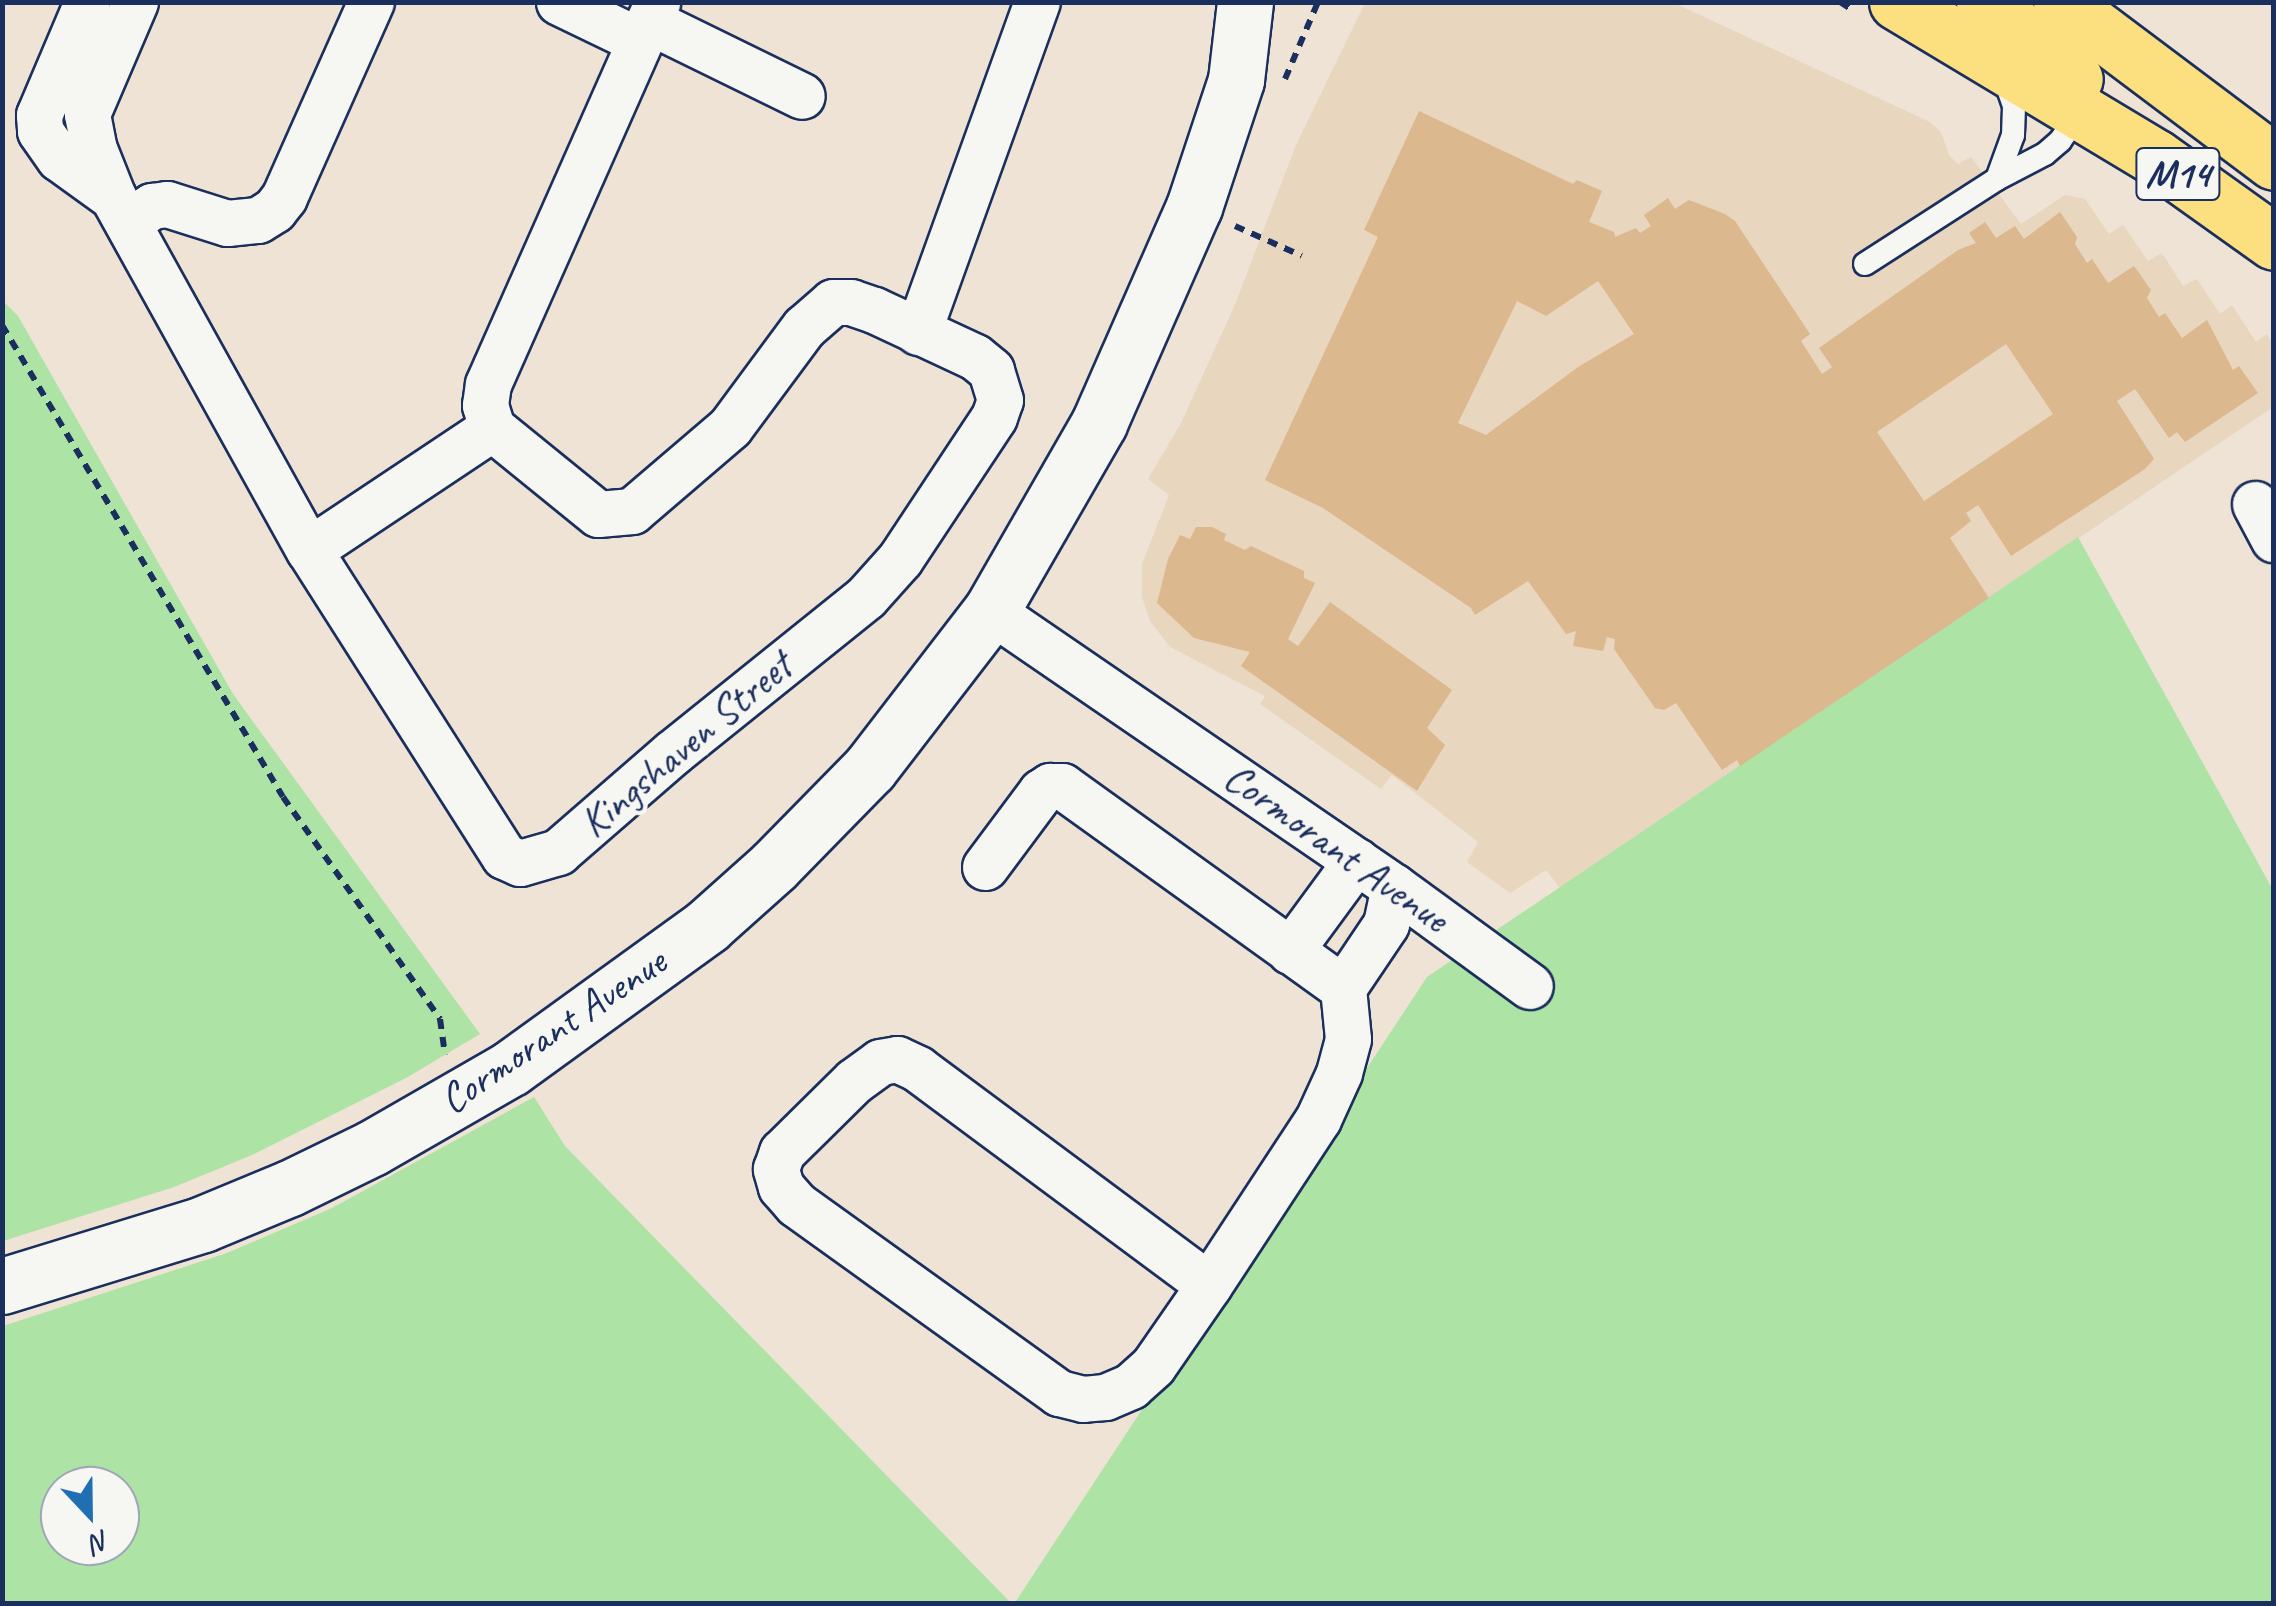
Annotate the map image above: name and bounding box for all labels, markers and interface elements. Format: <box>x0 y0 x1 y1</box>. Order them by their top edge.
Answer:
road number: M14 <box>2133 139 2223 209</box>
street label: Kingshaven Street <box>570 642 802 848</box>
street label: Cormorant Avenue <box>1214 752 1458 944</box>
street label: Cormorant Avenue <box>430 937 676 1125</box>
north arrow <box>40 1466 140 1566</box>
text: N <box>86 1523 115 1562</box>

